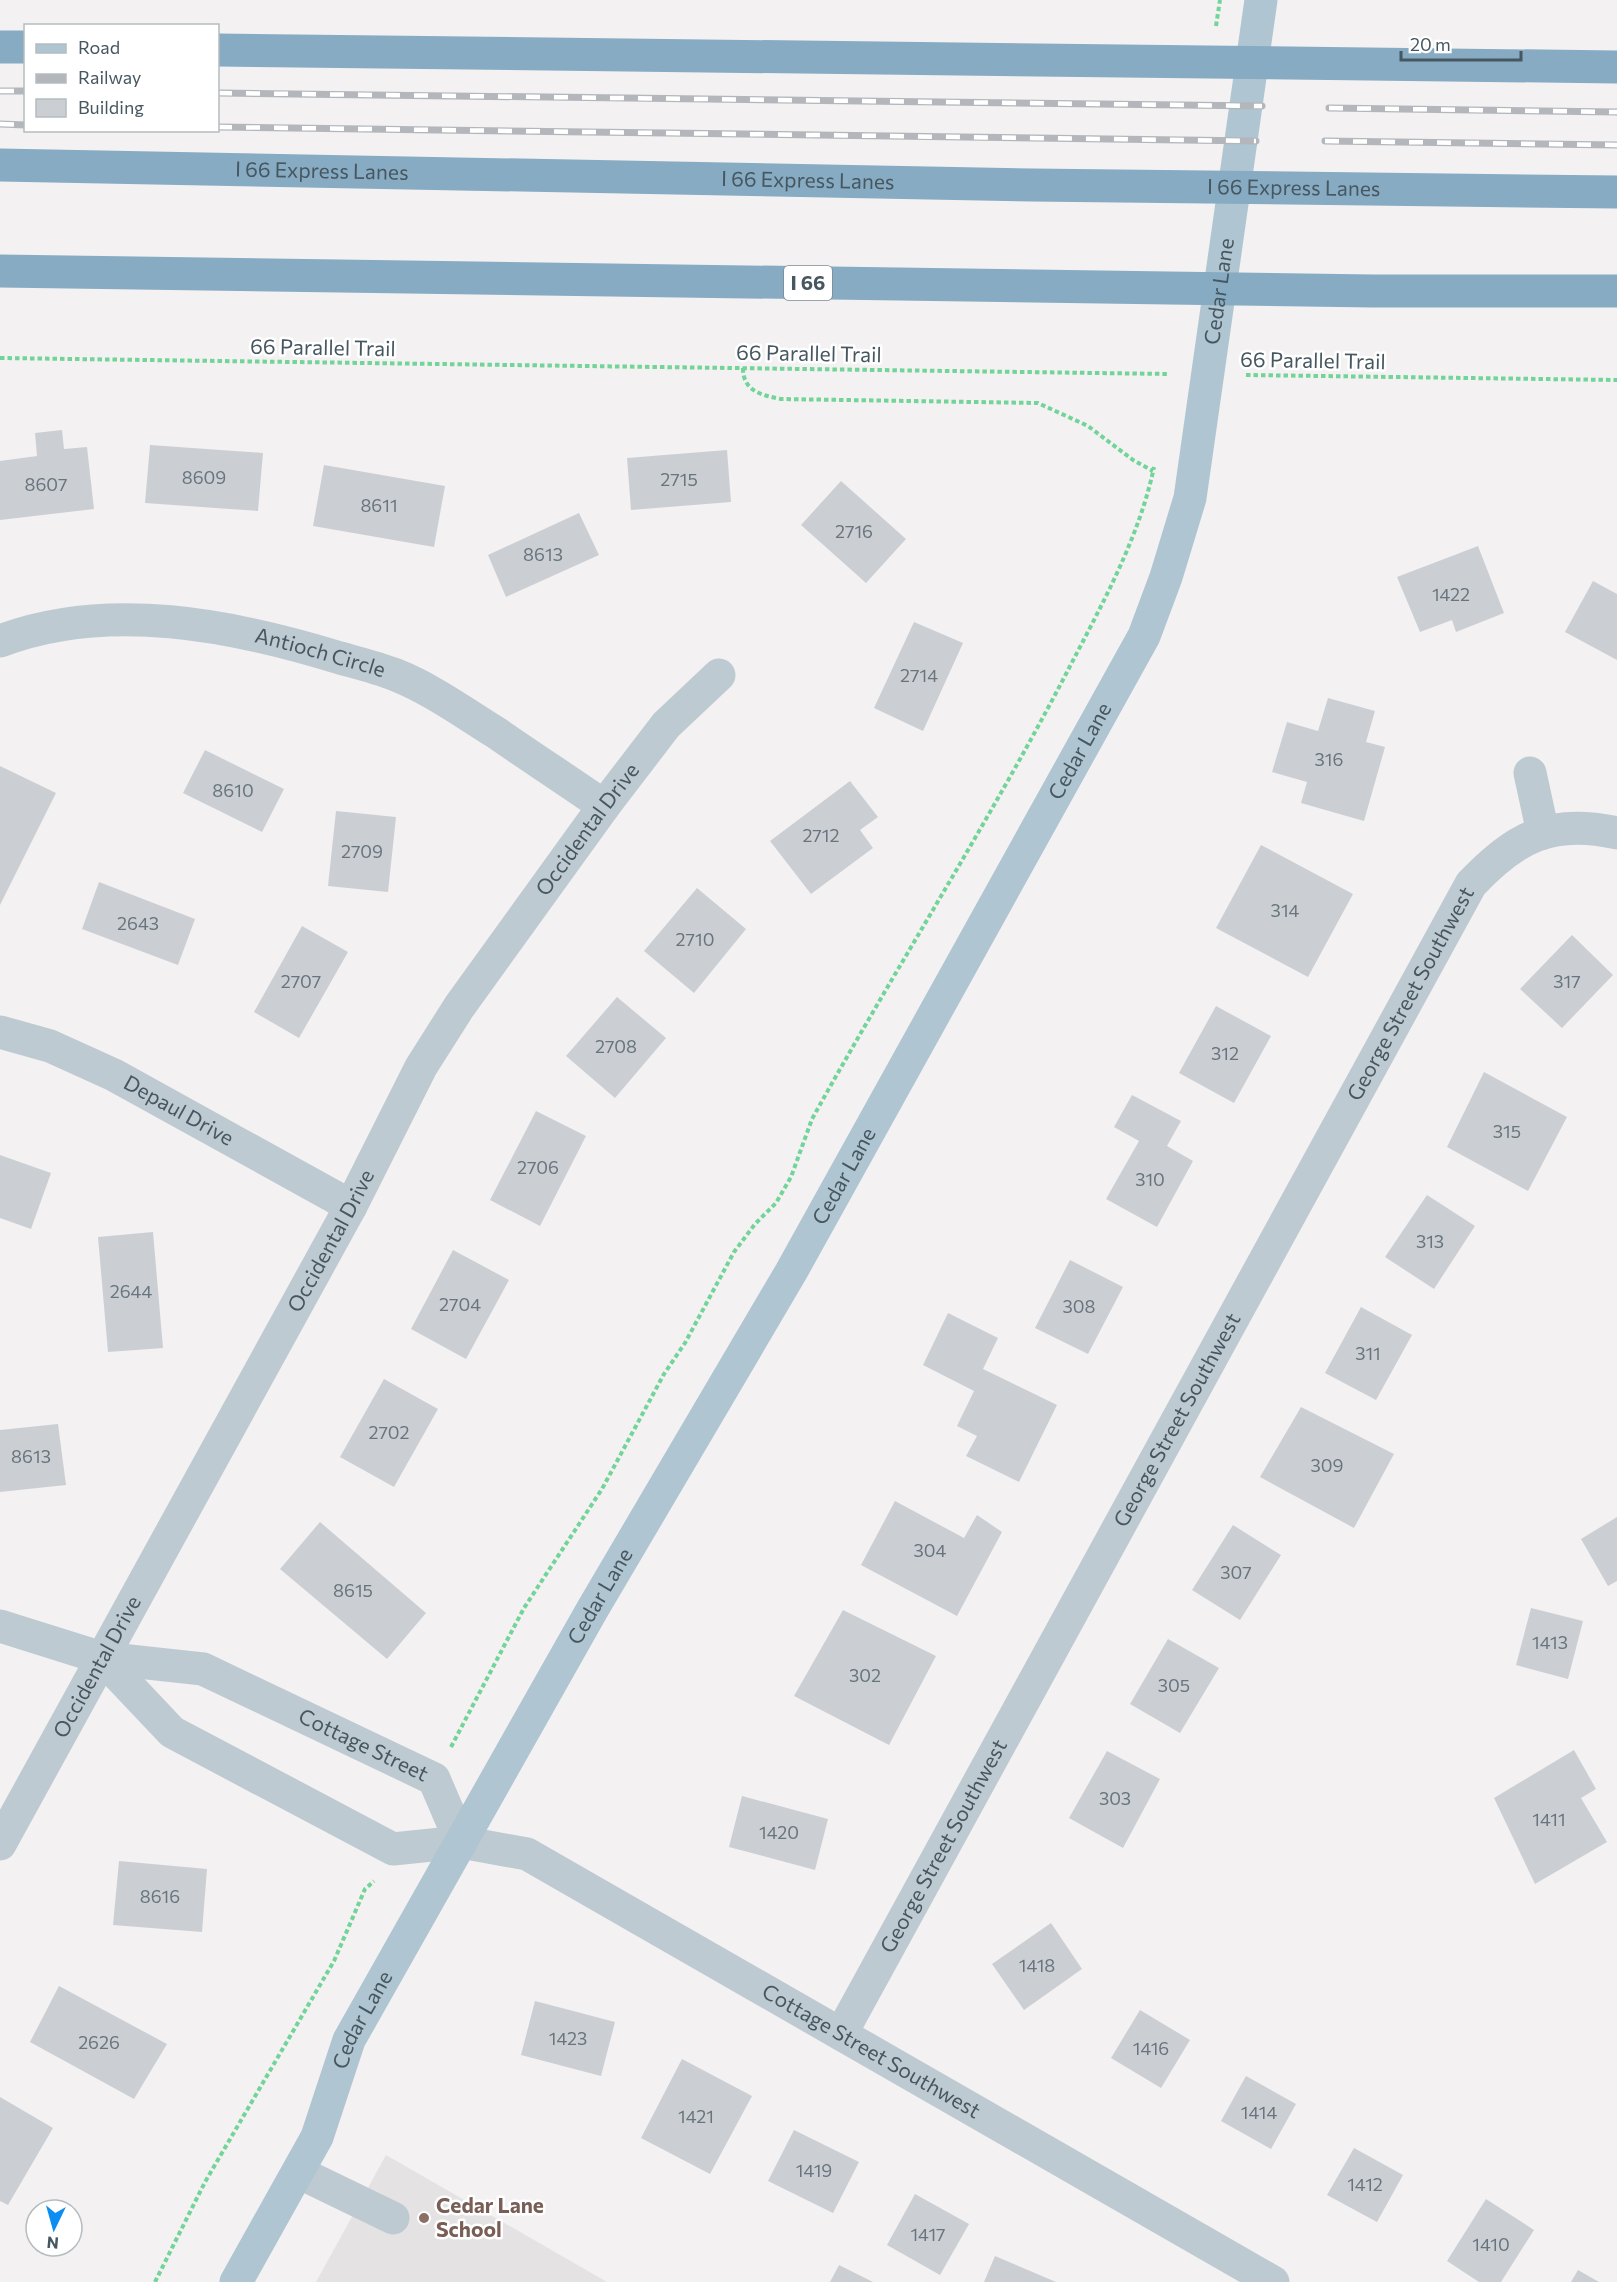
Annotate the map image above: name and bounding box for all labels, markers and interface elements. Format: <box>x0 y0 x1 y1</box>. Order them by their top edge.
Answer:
legend <box>24 24 219 132</box>
scale bar <box>1401 24 1521 62</box>
text: 20 m <box>1410 33 1451 55</box>
text: Road <box>78 36 120 58</box>
text: Railway <box>78 66 141 88</box>
text: Building <box>78 96 144 118</box>
street label: I 66 Express Lanes <box>235 156 409 184</box>
street label: I 66 Express Lanes <box>721 165 895 193</box>
street label: I 66 Express Lanes <box>1207 173 1381 200</box>
street label: Cedar Lane <box>1198 236 1238 346</box>
road number: I 66 <box>784 266 832 300</box>
street label: 66 Parallel Trail <box>250 333 396 360</box>
street label: 66 Parallel Trail <box>736 339 882 366</box>
street label: 66 Parallel Trail <box>1240 346 1386 373</box>
house number: 8609 <box>182 466 226 488</box>
house number: 2715 <box>660 468 698 490</box>
house number: 8607 <box>24 473 68 495</box>
house number: 8611 <box>360 494 398 516</box>
house number: 2716 <box>835 520 873 542</box>
house number: 8613 <box>523 543 563 565</box>
house number: 1422 <box>1432 583 1470 605</box>
street label: Antioch Circle <box>253 622 389 681</box>
house number: 2714 <box>900 664 938 686</box>
street label: Cedar Lane <box>1042 698 1116 803</box>
house number: 316 <box>1315 748 1343 770</box>
street label: Occidental Drive <box>530 757 643 900</box>
house number: 8610 <box>212 779 254 801</box>
house number: 2712 <box>802 824 840 846</box>
house number: 2709 <box>341 840 383 862</box>
street label: George Street Southwest <box>1341 882 1478 1104</box>
house number: 314 <box>1271 899 1300 921</box>
house number: 2643 <box>117 912 159 934</box>
house number: 2710 <box>676 928 714 950</box>
house number: 2707 <box>281 970 321 992</box>
house number: 317 <box>1553 970 1581 992</box>
house number: 2708 <box>595 1035 637 1057</box>
house number: 312 <box>1211 1042 1239 1064</box>
street label: Depaul Drive <box>120 1069 239 1150</box>
house number: 315 <box>1493 1120 1521 1142</box>
street label: Cedar Lane <box>806 1123 880 1228</box>
house number: 2706 <box>517 1156 559 1178</box>
street label: Occidental Drive <box>281 1165 378 1316</box>
house number: 310 <box>1135 1168 1165 1190</box>
house number: 313 <box>1416 1230 1444 1252</box>
house number: 2644 <box>110 1280 152 1302</box>
house number: 2704 <box>439 1293 481 1315</box>
house number: 308 <box>1063 1295 1096 1317</box>
street label: George Street Southwest <box>1107 1308 1245 1531</box>
house number: 311 <box>1355 1342 1381 1364</box>
house number: 2702 <box>368 1421 410 1443</box>
house number: 8613 <box>11 1445 51 1467</box>
house number: 309 <box>1311 1454 1343 1476</box>
house number: 304 <box>914 1539 947 1561</box>
street label: Cedar Lane <box>561 1543 637 1648</box>
house number: 307 <box>1220 1561 1252 1583</box>
house number: 8615 <box>333 1579 373 1601</box>
street label: Occidental Drive <box>47 1591 145 1742</box>
house number: 1413 <box>1532 1631 1568 1653</box>
house number: 302 <box>849 1664 881 1686</box>
house number: 305 <box>1158 1674 1190 1696</box>
street label: Cottage Street <box>295 1702 433 1785</box>
street label: George Street Southwest <box>874 1734 1011 1957</box>
house number: 303 <box>1099 1787 1131 1809</box>
house number: 1411 <box>1532 1808 1566 1830</box>
house number: 1420 <box>759 1821 799 1843</box>
house number: 8616 <box>140 1885 180 1907</box>
house number: 1418 <box>1019 1954 1055 1976</box>
street label: Cedar Lane <box>326 1966 397 2072</box>
street label: Cottage Street Southwest <box>758 1978 985 2122</box>
house number: 1423 <box>549 2027 587 2049</box>
house number: 2626 <box>78 2031 120 2053</box>
house number: 1416 <box>1133 2037 1169 2059</box>
house number: 1414 <box>1241 2101 1277 2123</box>
house number: 1421 <box>678 2105 714 2127</box>
house number: 1419 <box>796 2159 832 2181</box>
house number: 1412 <box>1347 2173 1383 2195</box>
place label: Cedar Lane School <box>436 2192 544 2241</box>
north arrow <box>24 2198 84 2258</box>
marker: Cedar Lane School <box>417 2211 431 2225</box>
house number: 1417 <box>910 2223 946 2245</box>
text: N <box>46 2233 59 2253</box>
house number: 1410 <box>1472 2233 1510 2255</box>

